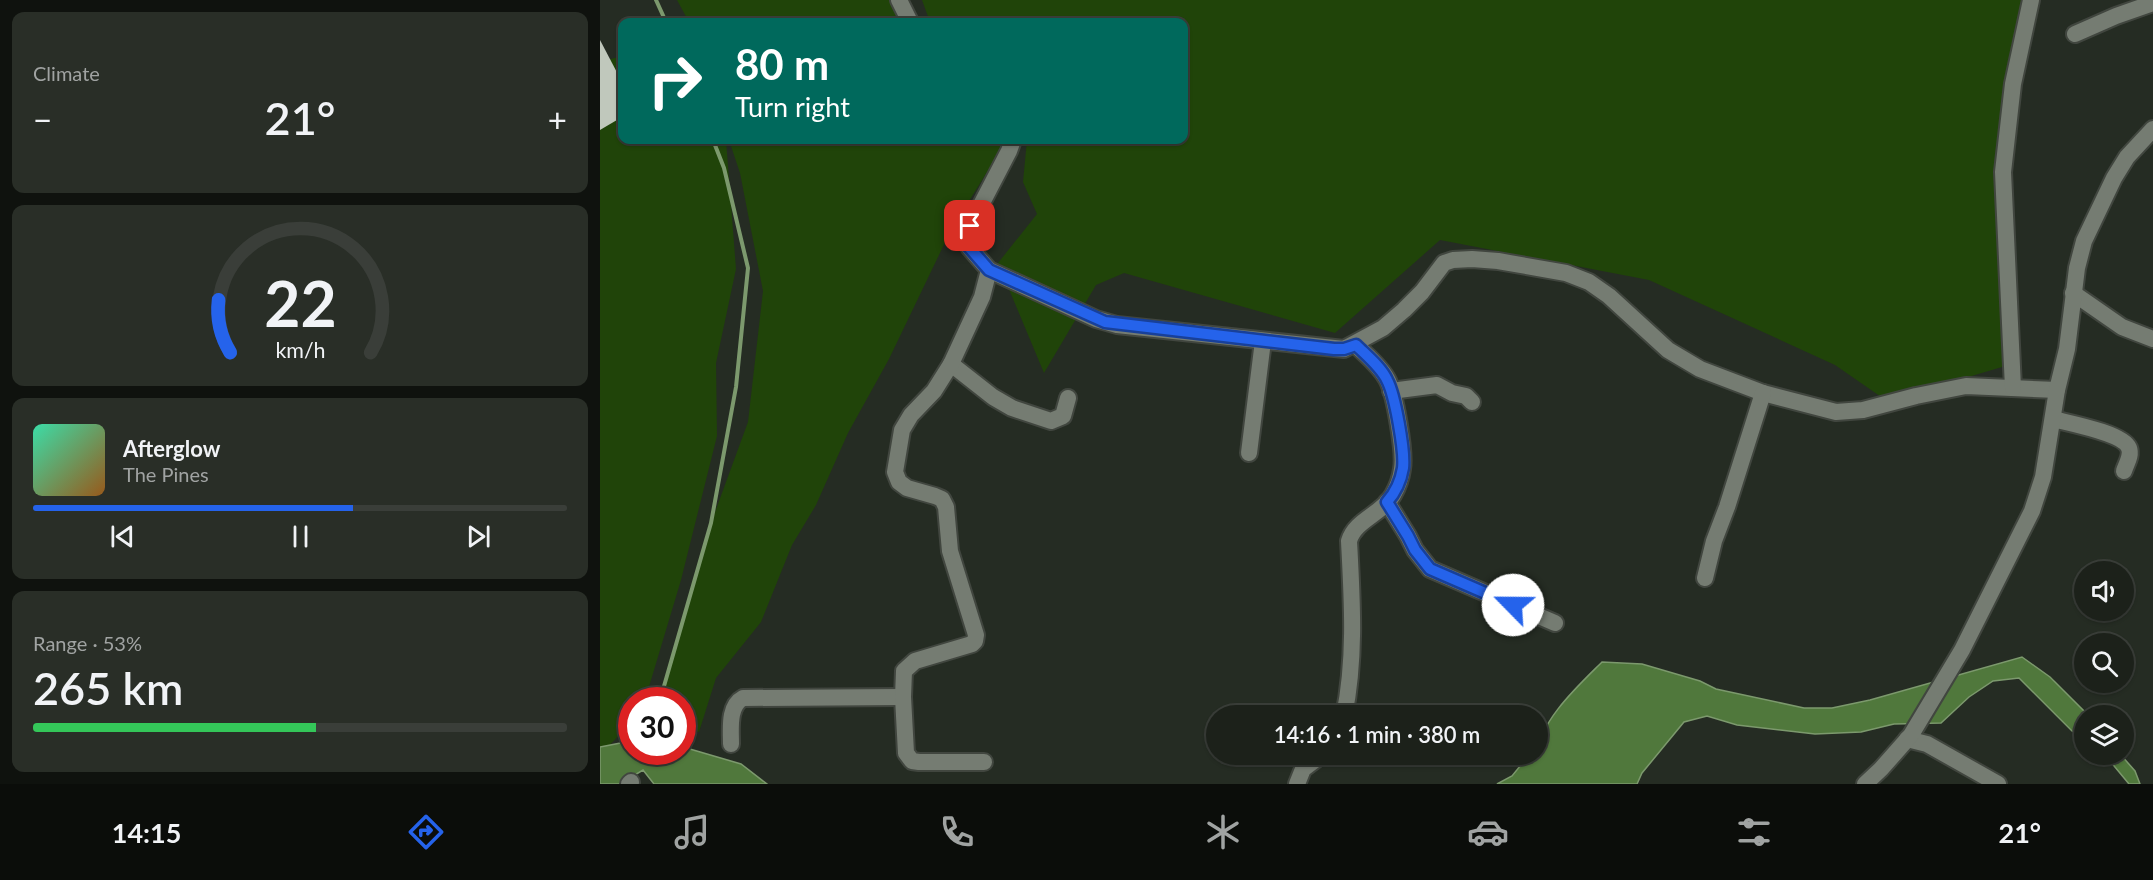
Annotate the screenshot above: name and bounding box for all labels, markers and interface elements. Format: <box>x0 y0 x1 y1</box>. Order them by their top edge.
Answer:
text: 80 m <box>735 39 829 89</box>
icon: right <box>636 42 714 120</box>
text: Climate <box>33 61 100 85</box>
text: Turn right <box>735 90 850 123</box>
text: 21° <box>265 91 335 145</box>
text: − <box>33 99 52 139</box>
text: + <box>548 99 567 139</box>
pin <box>944 200 995 251</box>
icon: arrive <box>953 209 986 242</box>
text: 22 <box>264 265 336 340</box>
text: km/h <box>275 337 325 363</box>
text: Afterglow <box>123 435 220 462</box>
text: The Pines <box>123 462 209 486</box>
icon: previous <box>106 520 139 553</box>
icon: pause <box>284 520 317 553</box>
icon: next <box>462 520 495 553</box>
map controls <box>2074 561 2134 765</box>
button: sound <box>2074 561 2134 621</box>
position arrow <box>1481 573 1545 637</box>
text: Range · 53% <box>33 631 142 655</box>
button: search <box>2074 633 2134 693</box>
text: 265 km <box>33 661 183 715</box>
speed limit sign: 30 <box>618 687 696 765</box>
button: layers <box>2074 705 2134 765</box>
text: 14:16 · 1 min · 380 m <box>1274 721 1480 748</box>
icon: directions <box>405 811 447 853</box>
icon: music <box>671 811 713 853</box>
icon: phone <box>936 811 978 853</box>
icon: climate <box>1202 811 1244 853</box>
icon: car <box>1467 811 1509 853</box>
icon: filters <box>1733 811 1775 853</box>
text: 14:15 <box>112 816 181 849</box>
text: 21° <box>1999 816 2041 849</box>

